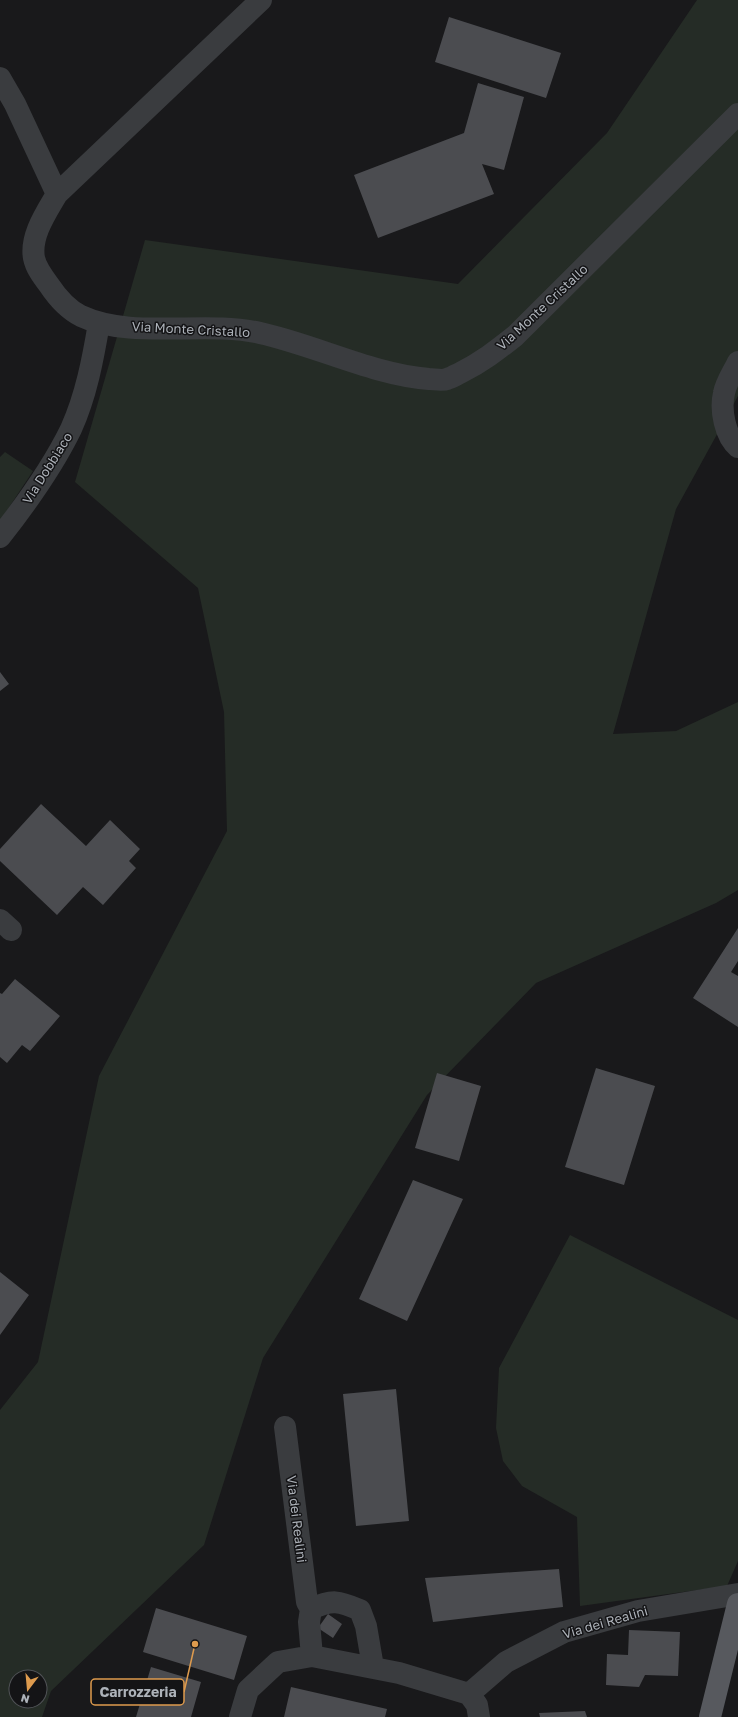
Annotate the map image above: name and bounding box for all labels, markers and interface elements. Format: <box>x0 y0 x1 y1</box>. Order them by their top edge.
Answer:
street label: Via Monte Cristallo <box>493 261 591 353</box>
street label: Via Monte Cristallo <box>131 318 251 340</box>
street label: Via Dobbiaco <box>19 429 75 507</box>
street label: Via dei Realini <box>284 1474 310 1564</box>
street label: Via dei Realini <box>561 1602 649 1642</box>
north arrow <box>8 1669 48 1709</box>
callout: Carrozzeria <box>91 1679 184 1705</box>
text: Carrozzeria <box>99 1683 177 1700</box>
text: N <box>19 1692 31 1706</box>

